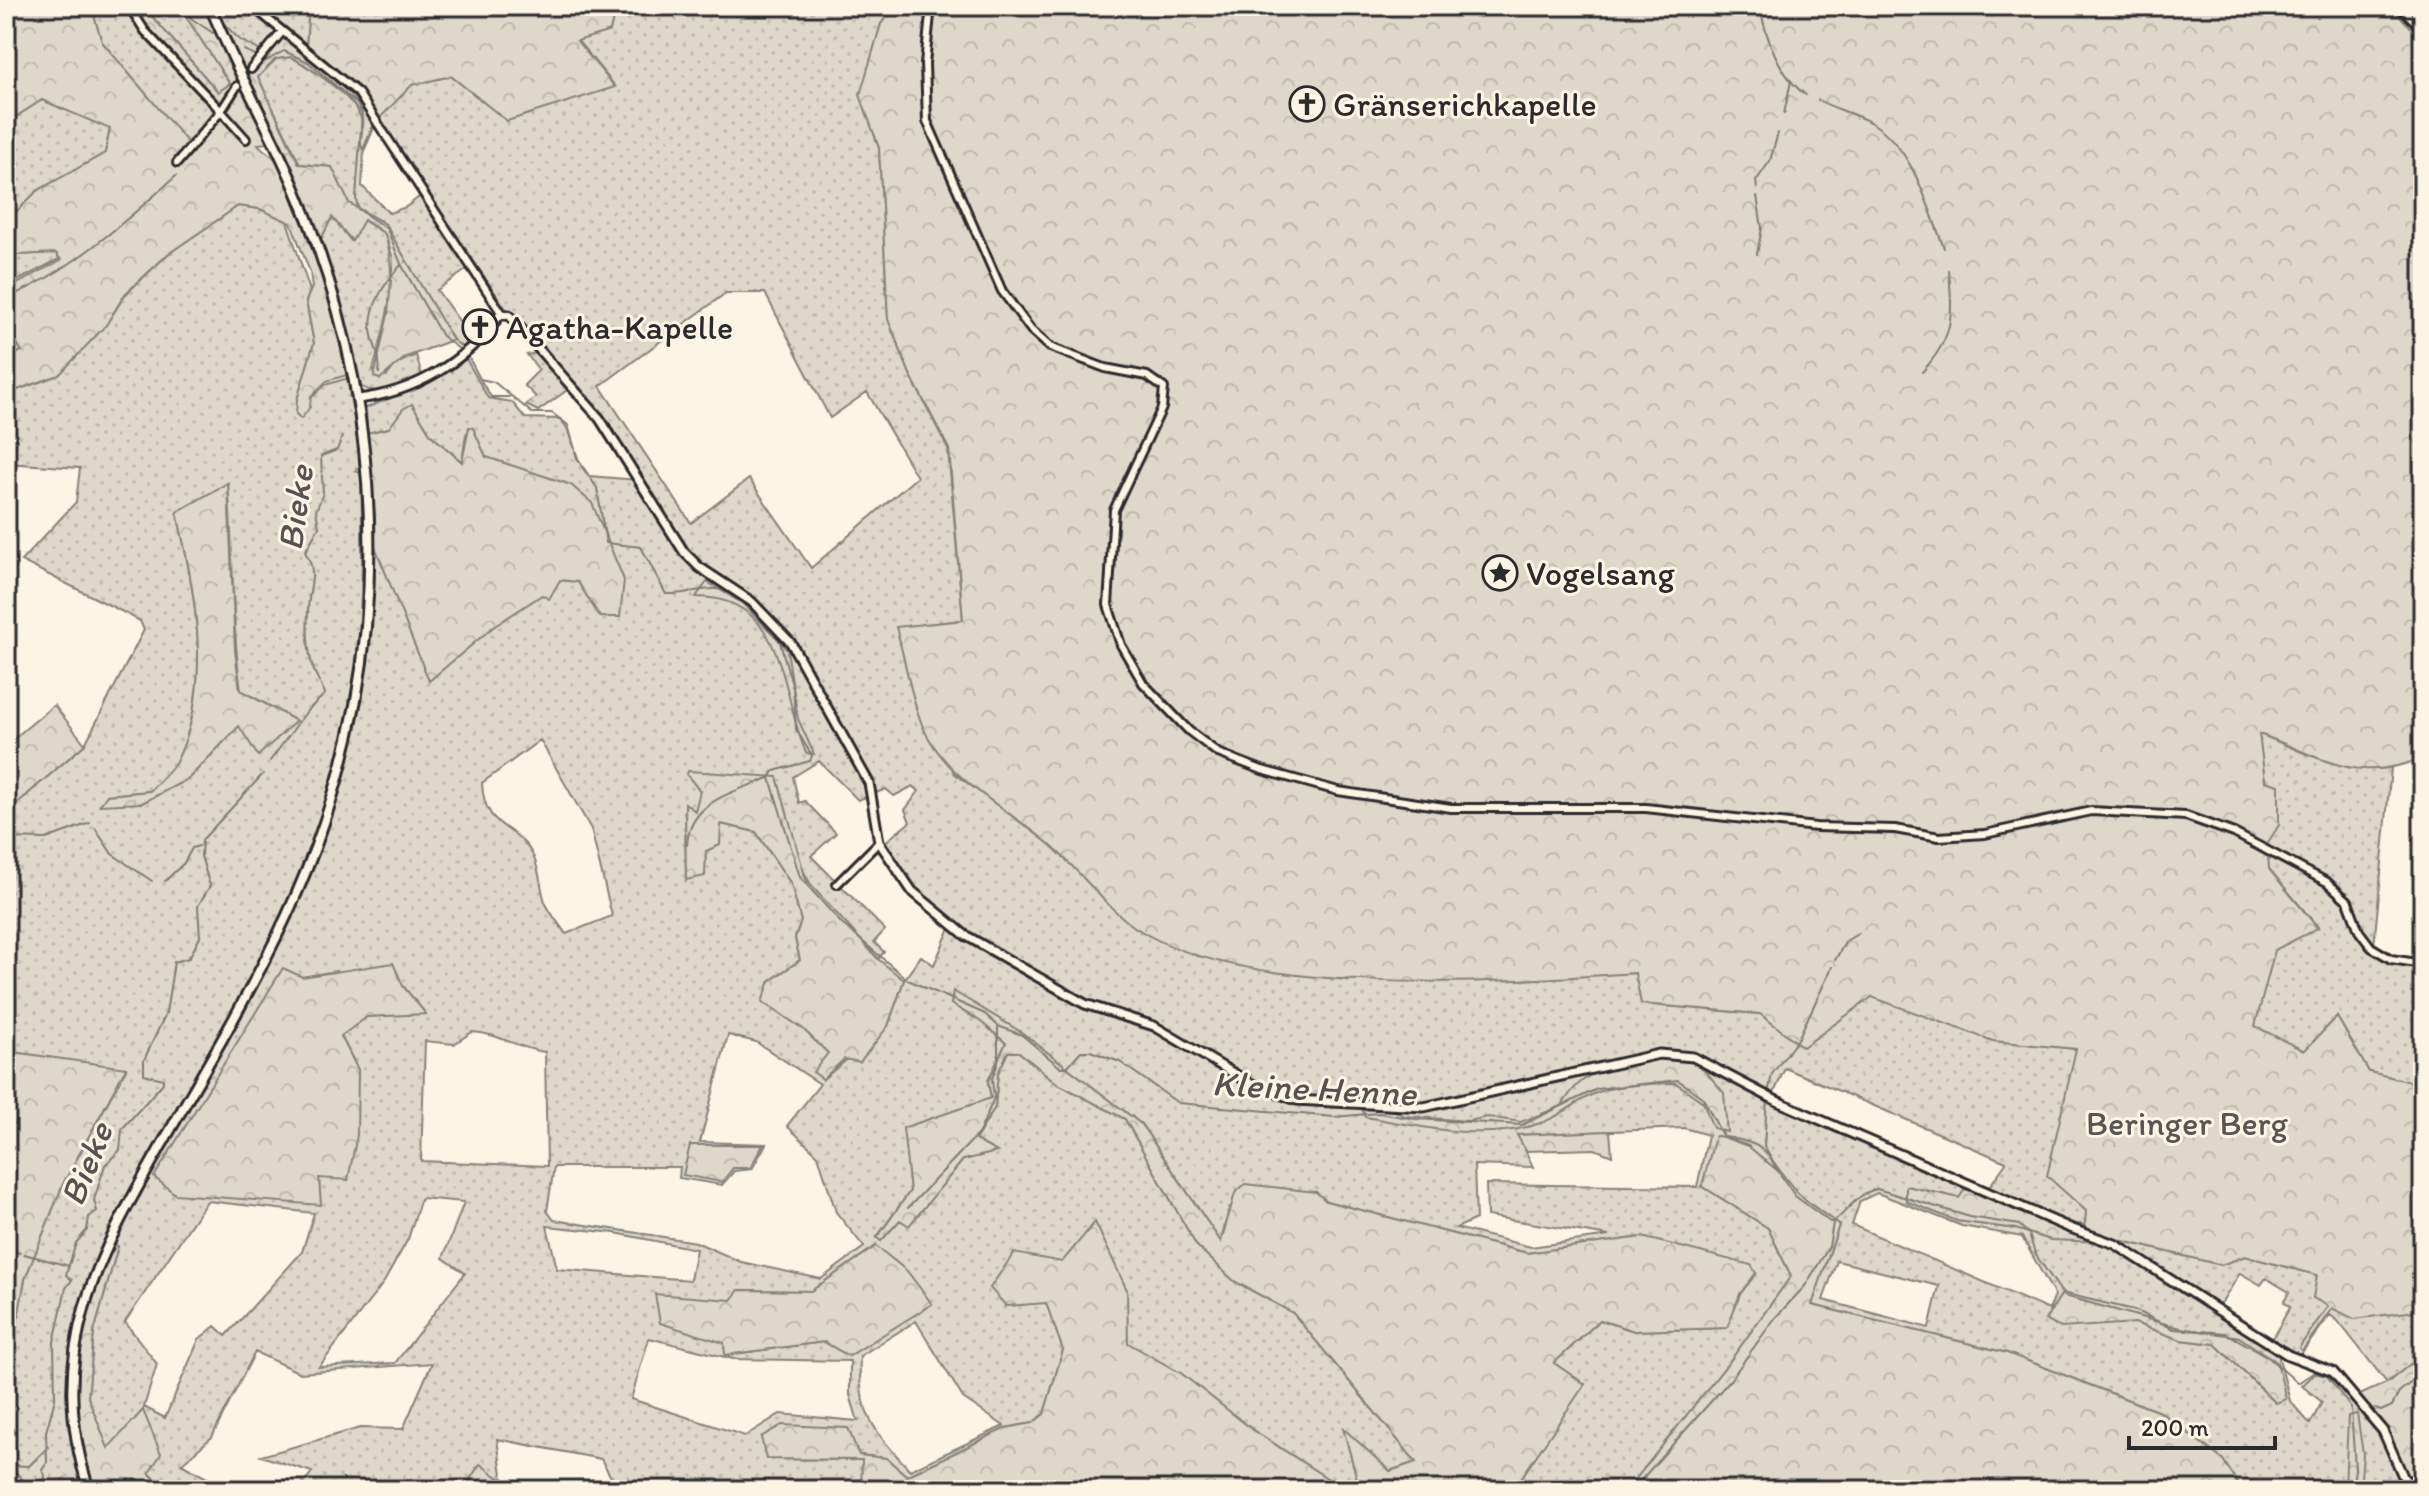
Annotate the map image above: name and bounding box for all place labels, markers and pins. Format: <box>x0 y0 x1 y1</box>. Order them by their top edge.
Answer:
place label: Gränserichkapelle <box>1333 84 1597 125</box>
church icon: Gränserichkapelle <box>1288 85 1326 123</box>
place label: Agatha-Kapelle <box>506 307 733 348</box>
church icon: Agatha-Kapelle <box>461 308 499 346</box>
place label: Vogelsang <box>1526 553 1675 594</box>
place icon: Vogelsang <box>1481 554 1519 592</box>

